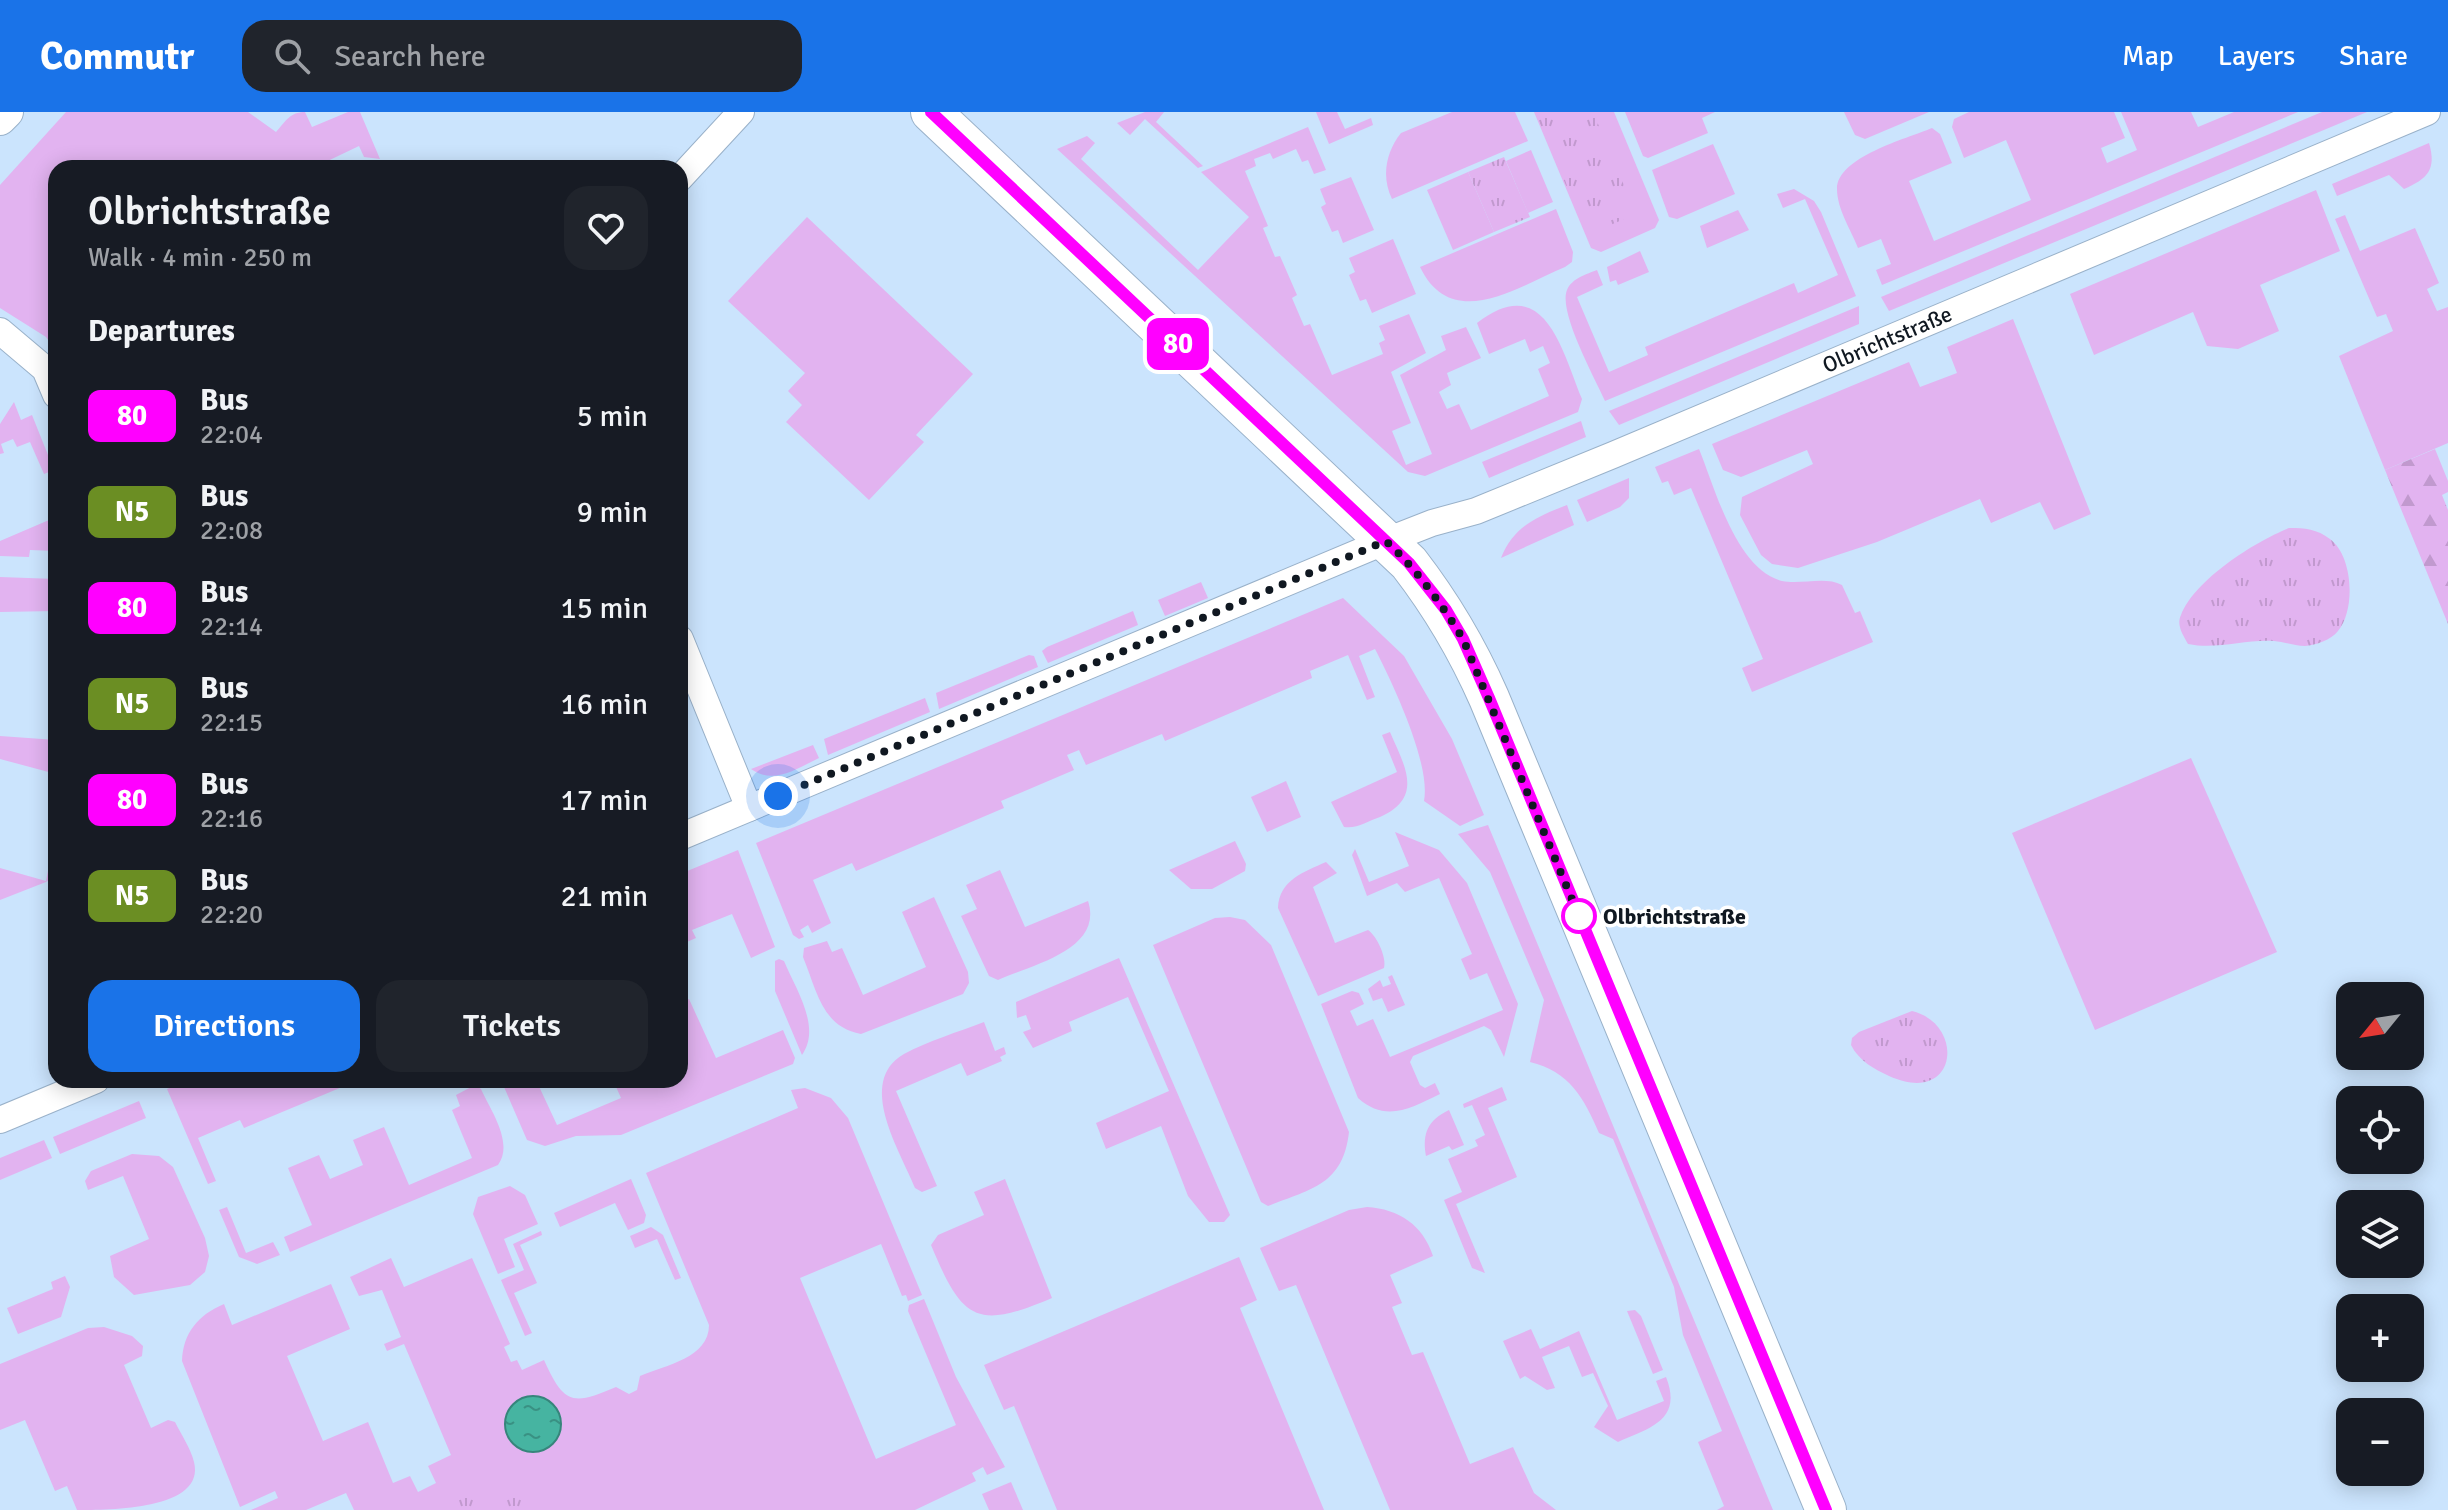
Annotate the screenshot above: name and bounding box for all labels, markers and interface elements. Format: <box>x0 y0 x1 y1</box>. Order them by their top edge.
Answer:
search box <box>242 20 802 92</box>
text: Commutr <box>40 33 194 80</box>
icon: search <box>270 34 314 78</box>
text: Search here <box>334 38 486 75</box>
text: Map <box>2122 39 2174 73</box>
text: Layers <box>2218 39 2295 73</box>
text: Share <box>2339 39 2408 73</box>
button: heart <box>564 186 648 270</box>
text: Olbrichtstraße <box>88 188 331 235</box>
text: Walk · 4 min · 250 m <box>88 242 312 274</box>
street label: Olbrichtstraße <box>1818 300 1956 379</box>
text: Departures <box>88 313 235 350</box>
line badge: 80 <box>1142 318 1214 370</box>
text: 80 <box>1163 327 1193 361</box>
text: Bus <box>200 382 248 419</box>
text: 5 min <box>577 398 648 435</box>
text: 80 <box>117 399 147 433</box>
text: 22:04 <box>200 419 263 451</box>
text: Bus <box>200 478 248 515</box>
text: 9 min <box>577 494 648 531</box>
text: N5 <box>115 495 149 529</box>
text: 22:08 <box>200 515 263 547</box>
text: Bus <box>200 574 248 611</box>
text: 15 min <box>561 590 648 627</box>
text: 80 <box>117 591 147 625</box>
text: 22:14 <box>200 611 263 643</box>
text: Bus <box>200 670 248 707</box>
text: 16 min <box>561 686 648 723</box>
text: N5 <box>115 687 149 721</box>
text: 22:15 <box>200 707 263 739</box>
text: Bus <box>200 766 248 803</box>
your location <box>758 776 798 816</box>
text: 17 min <box>561 782 648 819</box>
text: 80 <box>117 783 147 817</box>
text: 22:16 <box>200 803 263 835</box>
text: Bus <box>200 862 248 899</box>
text: 21 min <box>561 878 648 915</box>
text: N5 <box>115 879 149 913</box>
text: 22:20 <box>200 899 263 931</box>
marker: Olbrichtstraße <box>1562 899 1596 933</box>
place label: Olbrichtstraße <box>1603 903 1746 930</box>
button: Directions <box>88 980 360 1072</box>
button: Tickets <box>376 980 648 1072</box>
north arrow <box>2336 982 2424 1070</box>
map controls <box>2336 982 2424 1486</box>
button: locate <box>2336 1086 2424 1174</box>
button: layers <box>2336 1190 2424 1278</box>
button: + <box>2336 1294 2424 1382</box>
button: − <box>2336 1398 2424 1486</box>

